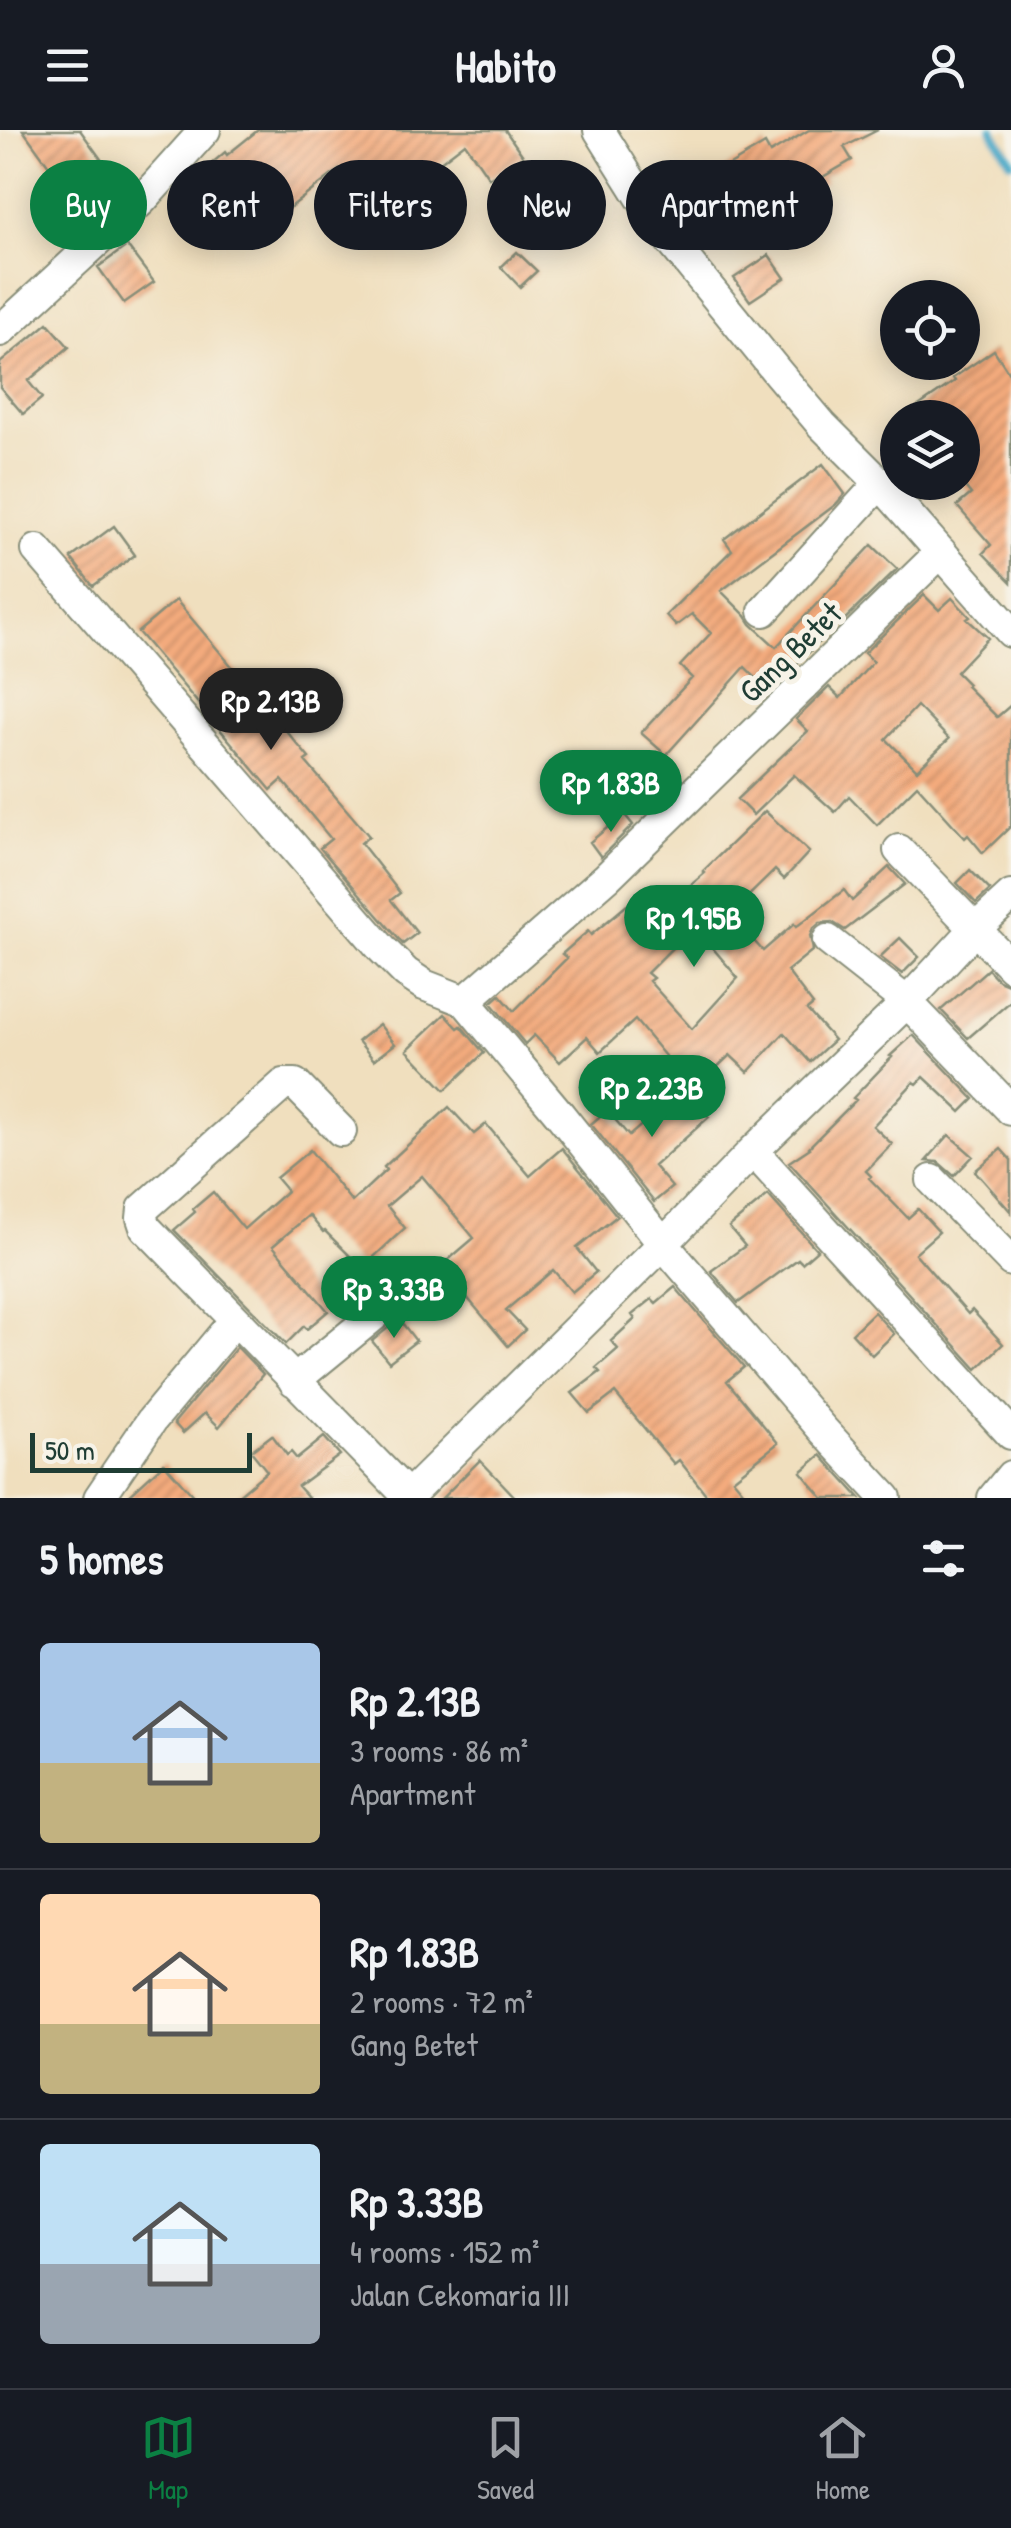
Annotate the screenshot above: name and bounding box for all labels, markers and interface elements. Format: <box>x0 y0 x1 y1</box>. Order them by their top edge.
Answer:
text: Habito <box>455 35 556 96</box>
icon: menu <box>40 38 95 93</box>
icon: person <box>916 38 971 93</box>
chip: Buy <box>30 160 147 250</box>
chip: Rent <box>167 160 294 250</box>
chip: Filters <box>314 160 467 250</box>
chip: New <box>487 160 606 250</box>
chip: Apartment <box>626 160 833 250</box>
map controls <box>880 280 980 500</box>
button: locate <box>880 280 980 380</box>
button: layers <box>880 400 980 500</box>
street label: Gang Betet <box>729 592 852 712</box>
pin: Rp 2.13B <box>168 668 374 753</box>
text: Rp 2.13B <box>221 679 321 722</box>
pin: Rp 1.83B <box>508 750 714 835</box>
text: Rp 1.83B <box>562 761 660 804</box>
pin: Rp 1.95B <box>591 885 797 970</box>
text: Rp 1.95B <box>646 896 742 939</box>
pin: Rp 2.23B <box>549 1055 755 1140</box>
text: Rp 2.23B <box>601 1066 703 1109</box>
pin: Rp 3.33B <box>291 1256 497 1341</box>
text: Rp 3.33B <box>343 1267 445 1310</box>
scale bar <box>30 1428 252 1472</box>
text: 50 m <box>45 1431 95 1469</box>
text: 5 homes <box>40 1530 163 1587</box>
icon: filters <box>916 1531 971 1586</box>
text: Rp 2.13B <box>350 1672 481 1729</box>
icon: home <box>120 1683 240 1803</box>
text: 3 rooms · 86 m² <box>350 1729 528 1772</box>
text: Apartment <box>350 1772 475 1815</box>
text: Rp 1.83B <box>350 1923 479 1980</box>
icon: home <box>120 1934 240 2054</box>
text: 2 rooms · 72 m² <box>350 1980 533 2023</box>
text: Gang Betet <box>350 2023 478 2066</box>
text: Rp 3.33B <box>350 2173 483 2230</box>
icon: home <box>120 2184 240 2304</box>
text: 4 rooms · 152 m² <box>350 2230 539 2273</box>
text: Jalan Cekomaria III <box>350 2273 570 2316</box>
tab: Map <box>141 2410 196 2508</box>
tab: Saved <box>477 2410 534 2508</box>
tab: Home <box>815 2410 870 2508</box>

